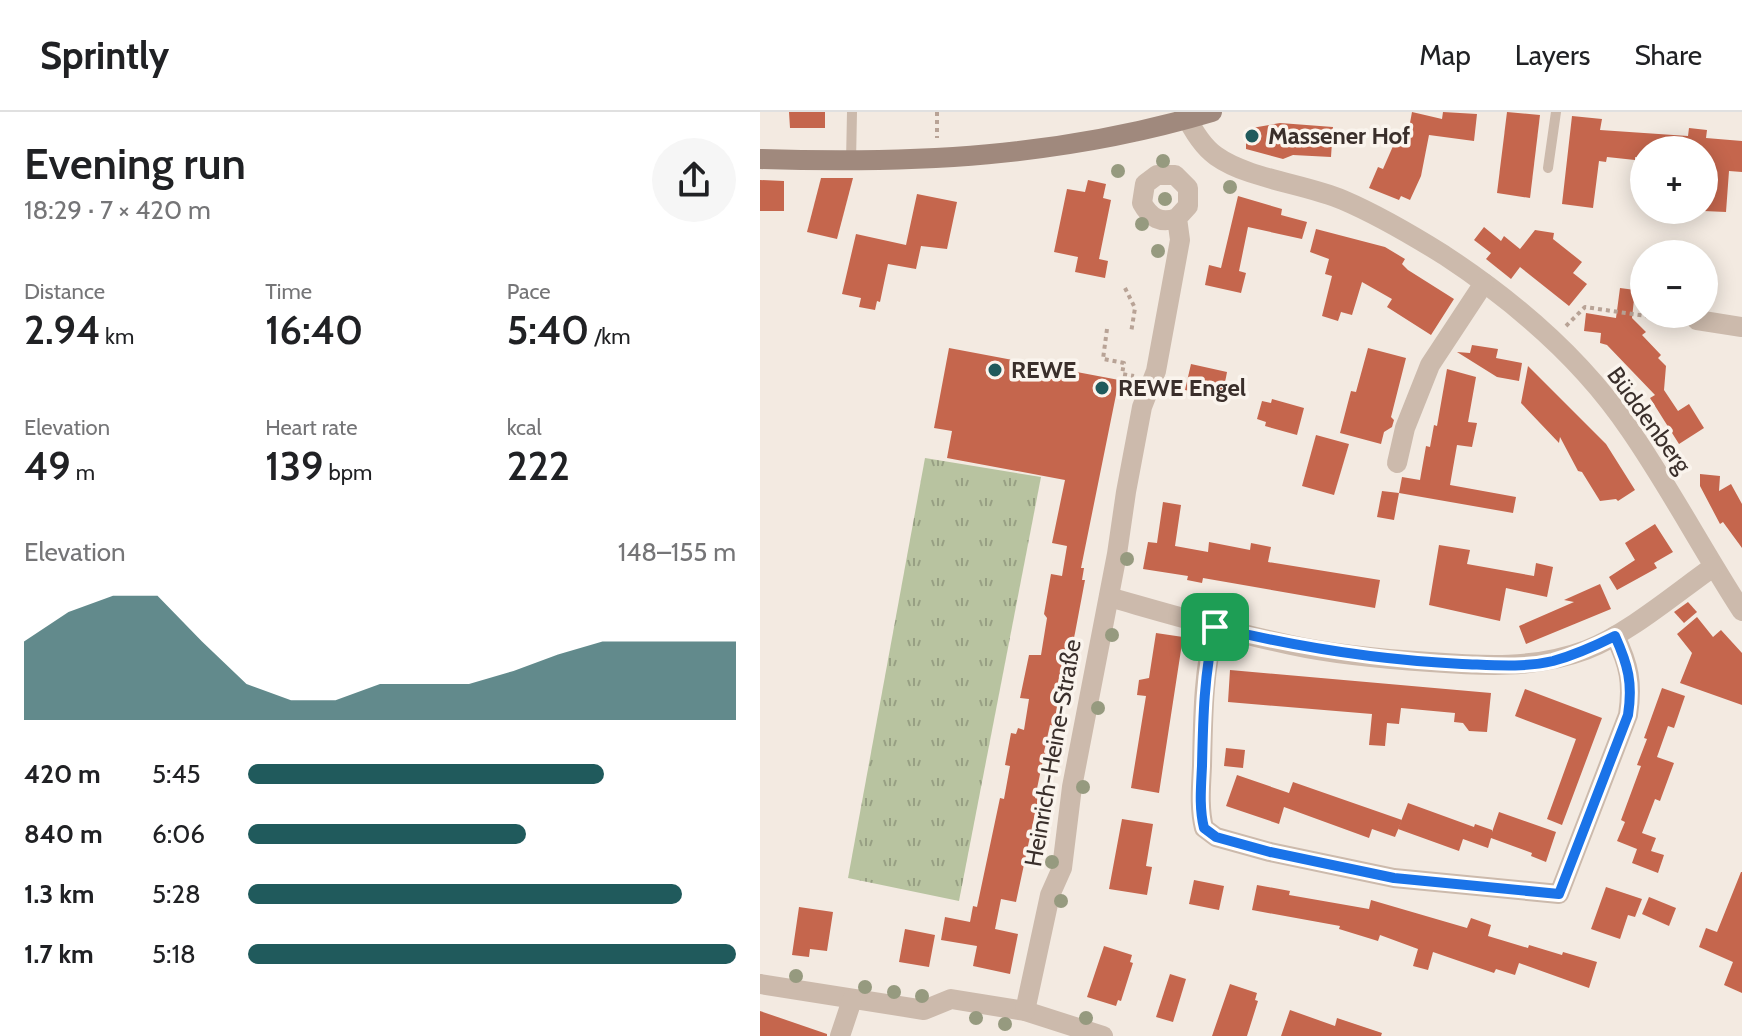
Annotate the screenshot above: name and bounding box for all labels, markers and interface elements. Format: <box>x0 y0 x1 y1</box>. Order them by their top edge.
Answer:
text: Sprintly <box>40 32 169 79</box>
text: Map <box>1419 38 1471 72</box>
text: Layers <box>1515 38 1590 72</box>
text: Share <box>1634 38 1702 72</box>
place label: Massener Hof <box>1268 121 1410 150</box>
marker: Massener Hof <box>1243 127 1261 145</box>
map controls <box>1630 136 1718 328</box>
button: + <box>1630 136 1718 224</box>
text: Evening run <box>24 137 246 190</box>
button: share <box>652 138 736 222</box>
text: 18:29 · 7 × 420 m <box>24 194 211 226</box>
button: − <box>1630 240 1718 328</box>
text: Distance <box>24 278 105 305</box>
text: Time <box>265 278 312 305</box>
text: Pace <box>507 278 551 305</box>
text: 2.94 <box>24 305 100 354</box>
text: 16:40 <box>265 305 363 354</box>
text: 5:40 <box>507 305 589 354</box>
text: km <box>100 323 134 350</box>
text: /km <box>589 323 630 350</box>
place label: REWE <box>1011 355 1076 384</box>
marker: REWE <box>986 361 1004 379</box>
street label: Büddenberg <box>1601 361 1698 479</box>
place label: REWE Engel <box>1118 373 1246 402</box>
marker: REWE Engel <box>1093 379 1111 397</box>
text: Elevation <box>24 414 110 441</box>
text: Heart rate <box>265 414 357 441</box>
text: kcal <box>507 414 542 441</box>
text: 49 <box>24 441 71 490</box>
text: 139 <box>265 441 324 490</box>
text: 222 <box>507 441 570 490</box>
text: m <box>71 459 95 486</box>
text: bpm <box>324 459 372 486</box>
text: Elevation <box>24 536 126 568</box>
text: 148–155 m <box>618 536 736 568</box>
pin <box>1181 593 1249 661</box>
icon: arrive <box>1193 605 1237 649</box>
street label: Heinrich-Heine-Straße <box>1018 637 1087 869</box>
text: 420 m <box>24 758 101 790</box>
text: 5:45 <box>152 758 201 790</box>
text: 840 m <box>24 818 103 850</box>
text: 6:06 <box>152 818 205 850</box>
text: 1.3 km <box>24 878 94 910</box>
text: 5:28 <box>152 878 201 910</box>
text: 1.7 km <box>24 938 94 970</box>
text: 5:18 <box>152 938 196 970</box>

